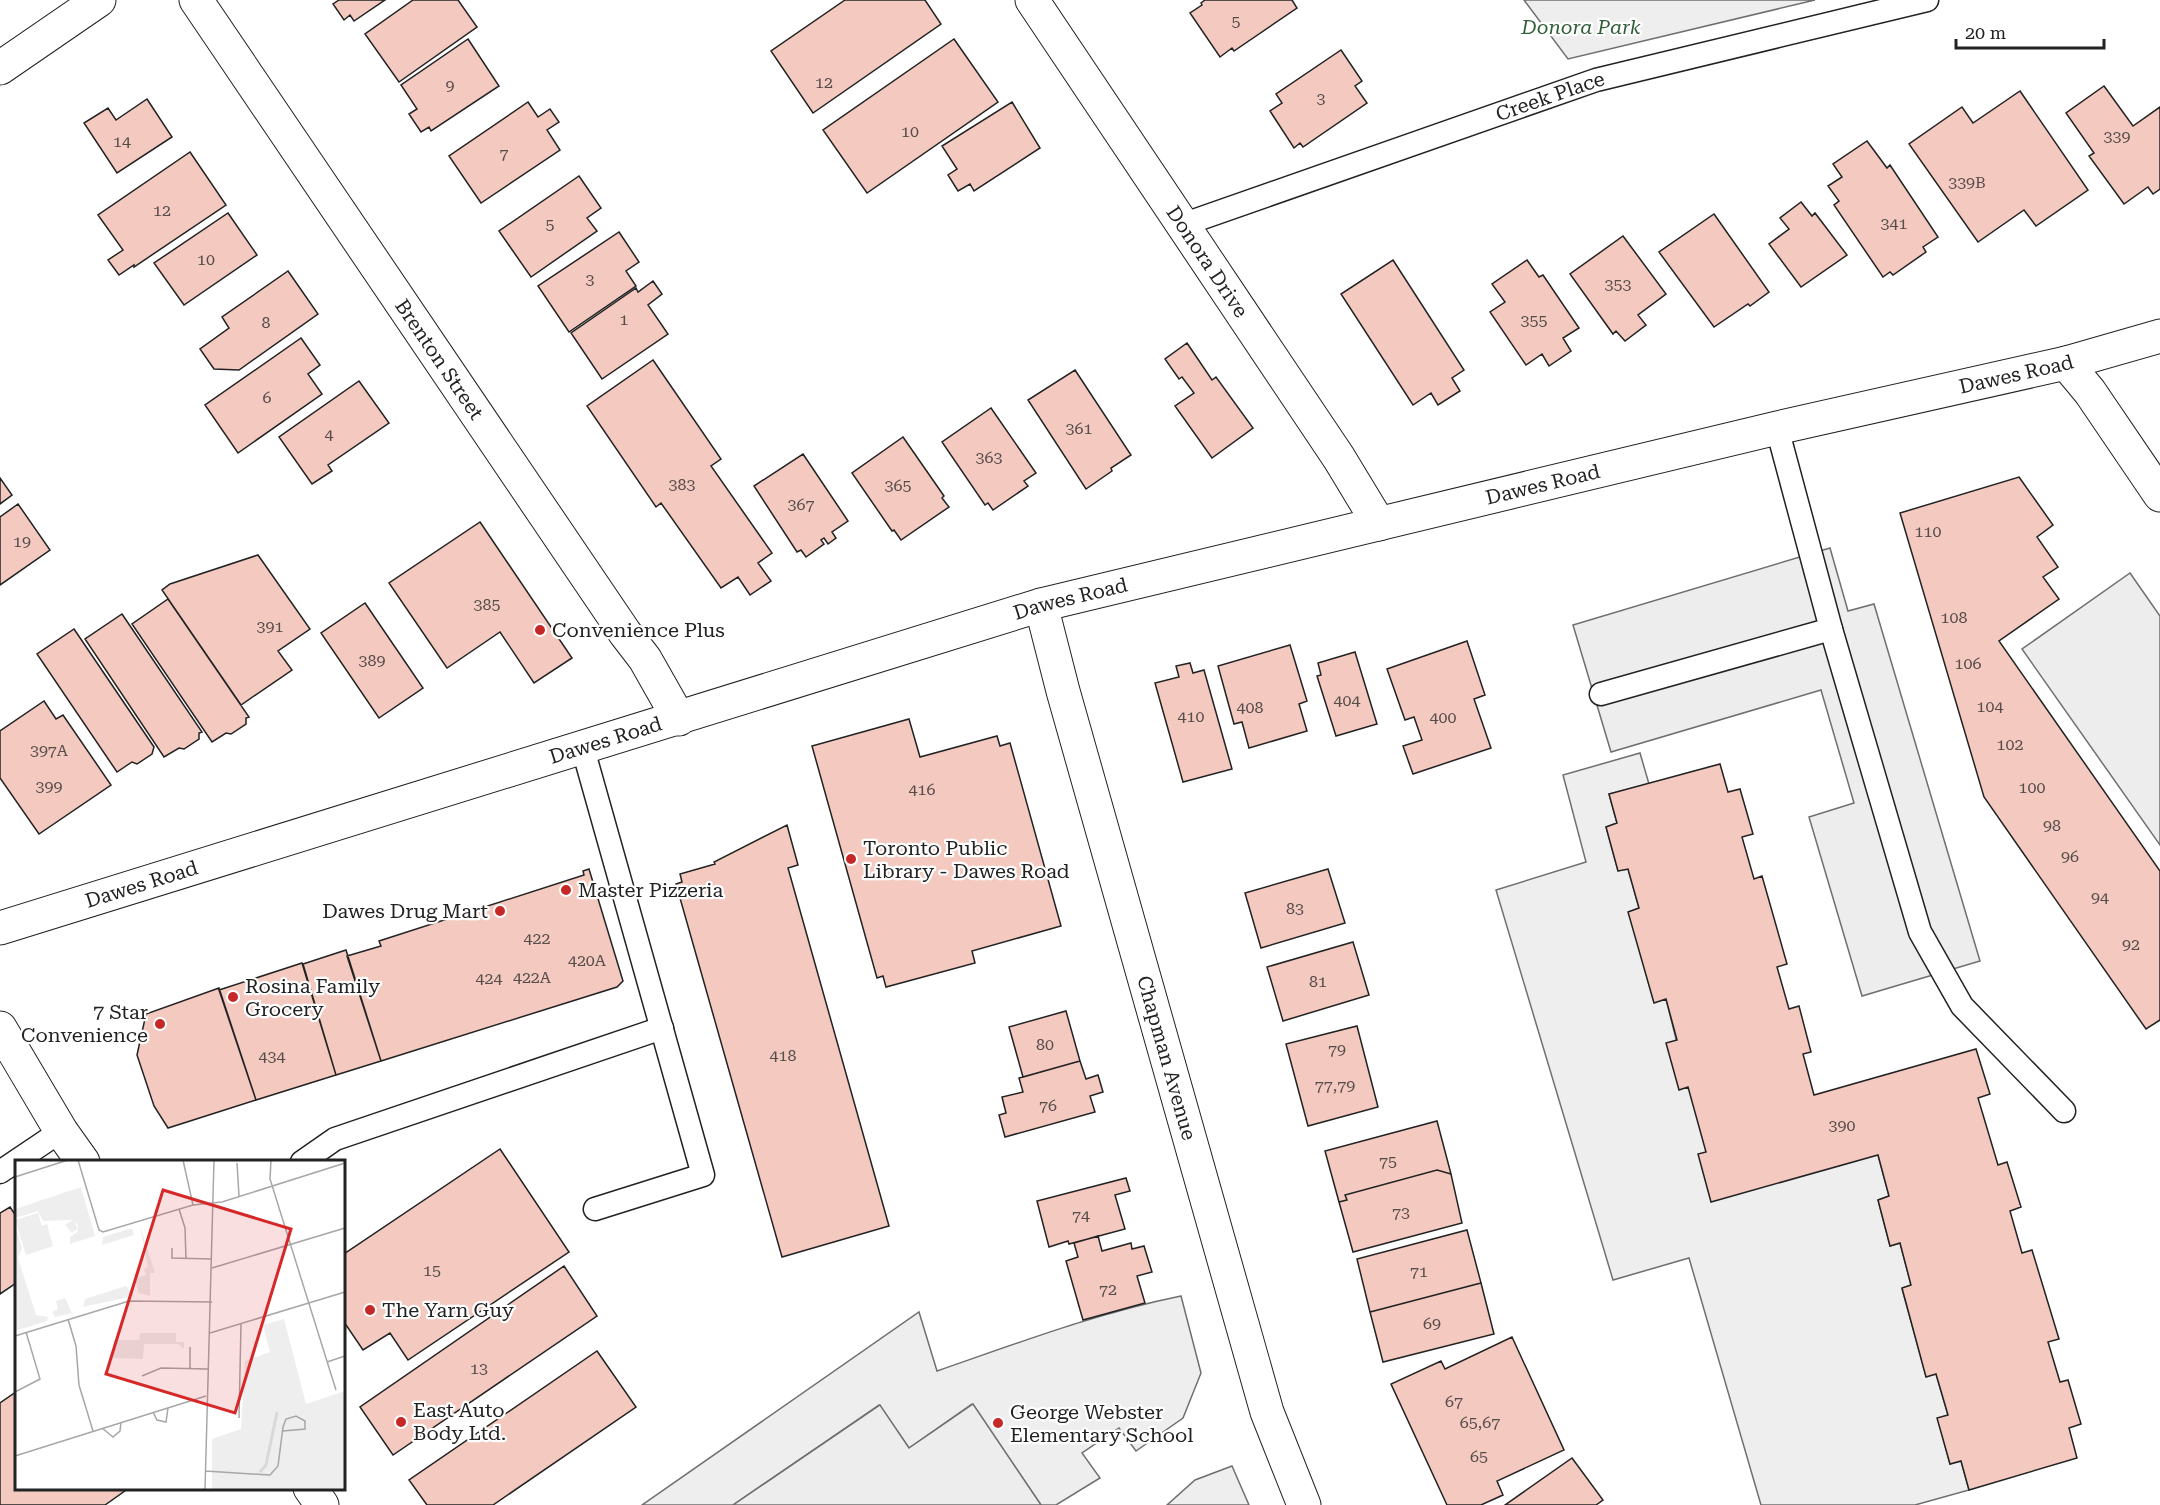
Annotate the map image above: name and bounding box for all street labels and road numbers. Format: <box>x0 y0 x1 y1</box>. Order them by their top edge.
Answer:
street label: Creek Place <box>1492 66 1607 126</box>
street label: Donora Drive <box>1161 201 1253 322</box>
street label: Brenton Street <box>390 294 489 424</box>
street label: Dawes Road <box>1956 349 2076 399</box>
street label: Dawes Road <box>1483 459 1602 510</box>
street label: Dawes Road <box>1010 573 1130 625</box>
street label: Dawes Road <box>546 711 665 769</box>
street label: Dawes Road <box>82 855 201 913</box>
street label: Chapman Avenue <box>1132 973 1201 1143</box>

